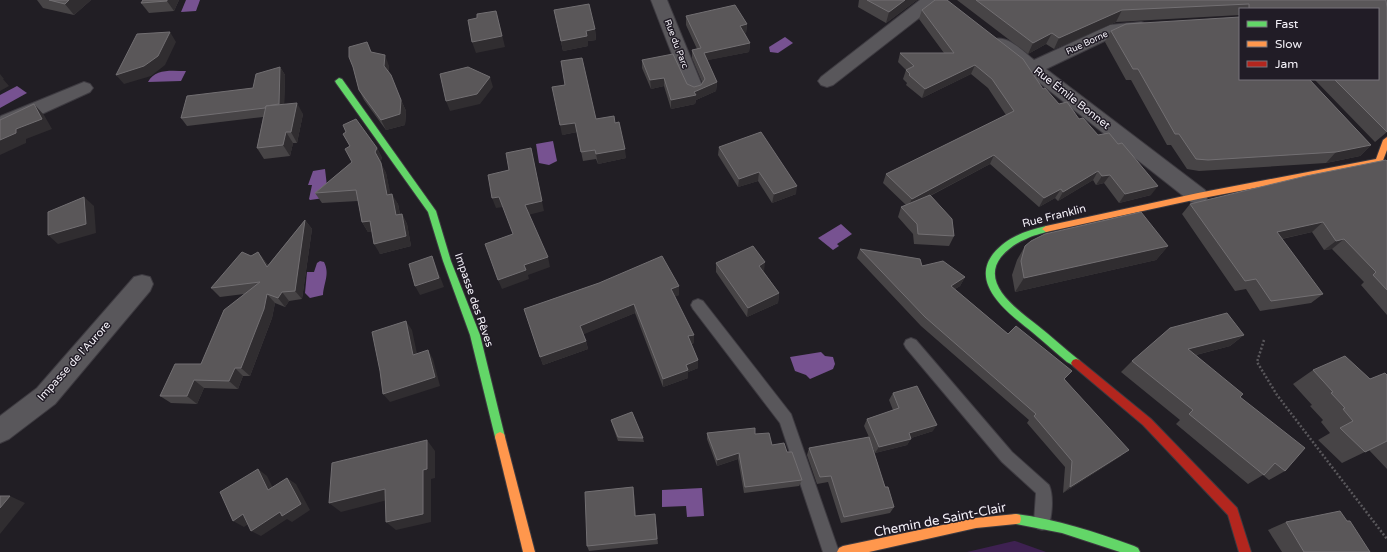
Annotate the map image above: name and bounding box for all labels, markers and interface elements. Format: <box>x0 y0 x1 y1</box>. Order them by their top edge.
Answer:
legend <box>1239 8 1379 80</box>
text: Fast <box>1275 17 1299 31</box>
street label: Rue du Parc <box>662 18 690 70</box>
street label: Rue Borne <box>1064 29 1110 57</box>
text: Slow <box>1275 37 1302 51</box>
text: Jam <box>1275 57 1298 71</box>
street label: Rue Émile Bonnet <box>1031 63 1113 132</box>
street label: Rue Franklin <box>1021 202 1087 230</box>
street label: Impasse des Rêves <box>452 251 496 349</box>
street label: Impasse de l'Aurore <box>35 318 113 404</box>
street label: Chemin de Saint-Clair <box>873 499 1007 541</box>

